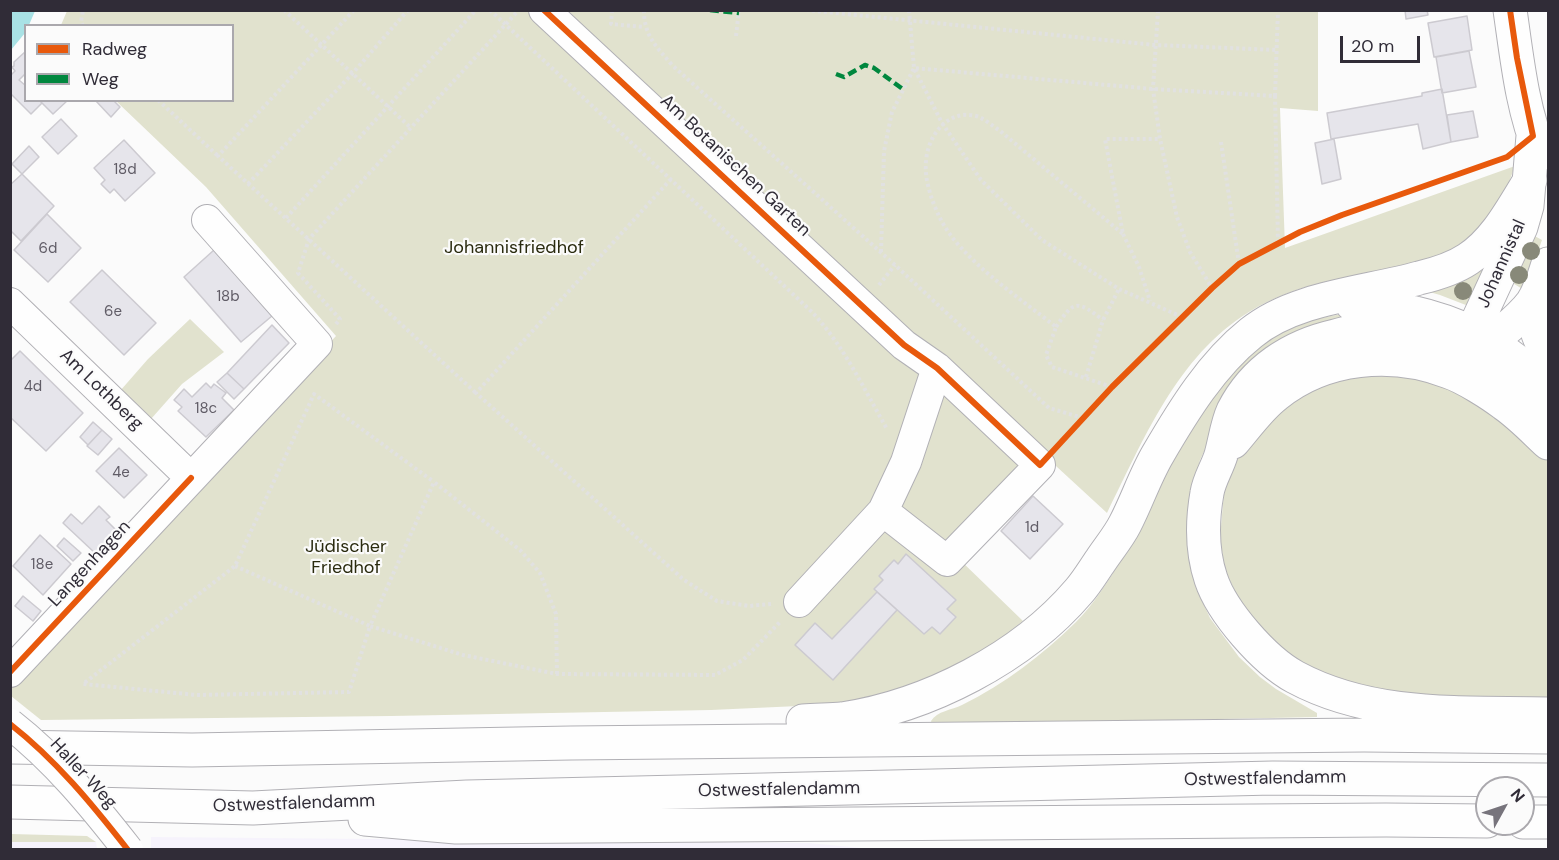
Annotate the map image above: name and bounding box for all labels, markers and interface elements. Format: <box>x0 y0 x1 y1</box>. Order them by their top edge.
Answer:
legend <box>24 24 234 102</box>
scale bar <box>1343 24 1422 62</box>
text: 20 m <box>1351 34 1394 58</box>
text: Radweg <box>82 37 147 61</box>
text: Weg <box>82 67 119 91</box>
street label: Am Botanischen Garten <box>655 91 815 241</box>
house number: 18d <box>113 161 137 179</box>
street label: Johannistal <box>1473 217 1531 311</box>
park label: Johannisfriedhof <box>444 237 584 259</box>
house number: 6d <box>39 240 57 258</box>
house number: 18b <box>216 288 240 306</box>
house number: 6e <box>104 303 122 321</box>
street label: Am Lothberg <box>55 345 147 435</box>
house number: 4d <box>24 378 42 396</box>
house number: 18c <box>195 400 217 418</box>
house number: 4e <box>112 464 130 482</box>
street label: Langenhagen <box>45 516 135 612</box>
house number: 1d <box>1025 519 1039 537</box>
park label: Jüdischer Friedhof <box>305 536 387 578</box>
house number: 18e <box>31 556 53 574</box>
street label: Haller Weg <box>45 734 121 814</box>
street label: Ostwestfalendamm <box>1184 767 1346 791</box>
north arrow <box>1475 776 1535 836</box>
street label: Ostwestfalendamm <box>698 778 860 802</box>
text: N <box>1506 784 1529 807</box>
street label: Ostwestfalendamm <box>213 790 375 818</box>

